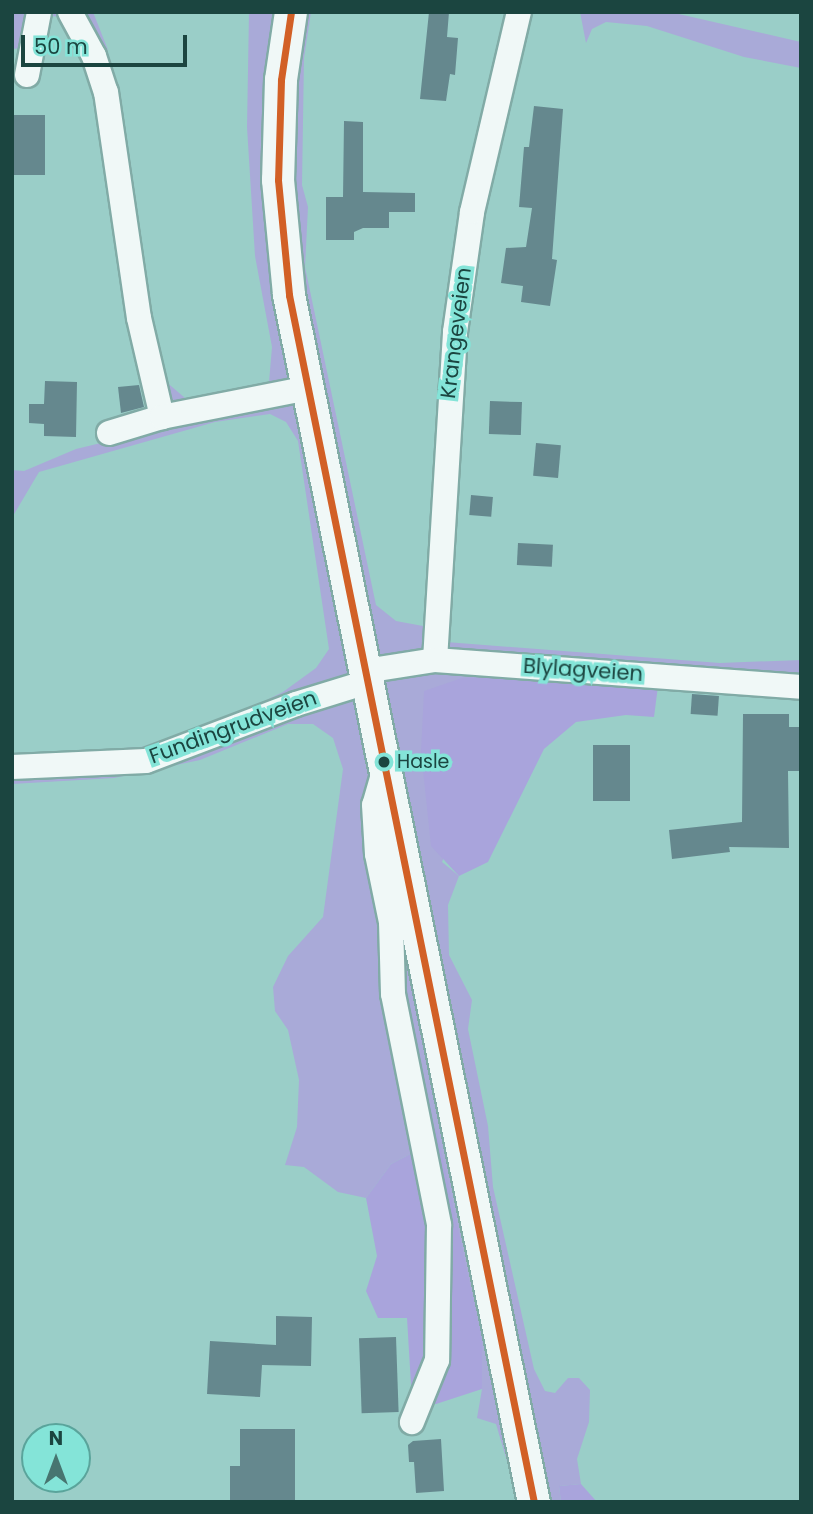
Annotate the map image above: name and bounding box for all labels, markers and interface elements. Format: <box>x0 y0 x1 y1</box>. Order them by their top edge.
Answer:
scale bar <box>24 21 191 65</box>
text: 50 m <box>34 32 88 61</box>
street label: Krangeveien <box>435 266 477 400</box>
street label: Blylagveien <box>522 653 644 687</box>
street label: Fundingrudveien <box>146 685 320 769</box>
place label: Hasle <box>397 751 449 773</box>
marker: Hasle <box>377 755 391 769</box>
north arrow <box>21 1423 91 1493</box>
text: N <box>49 1425 63 1452</box>

